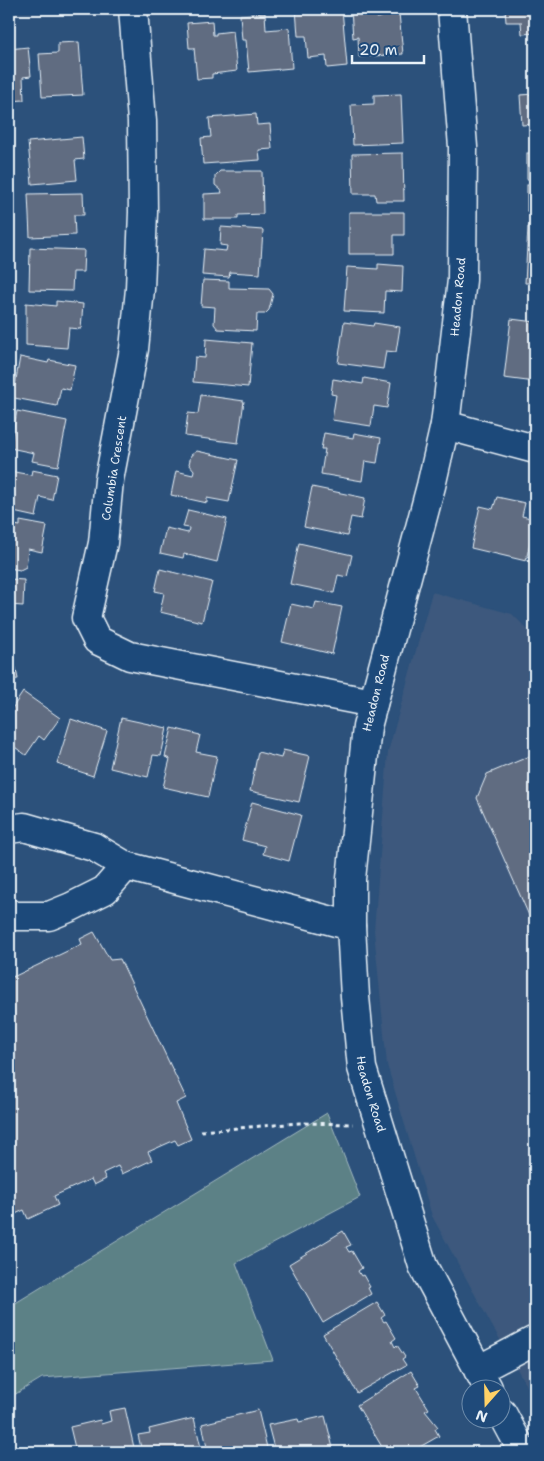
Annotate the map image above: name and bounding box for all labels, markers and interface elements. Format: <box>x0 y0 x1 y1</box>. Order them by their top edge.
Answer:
scale bar <box>352 32 424 64</box>
text: 20 m <box>359 40 398 60</box>
street label: Headon Road <box>447 257 469 337</box>
street label: Columbia Crescent <box>98 414 130 522</box>
street label: Headon Road <box>359 652 393 733</box>
street label: Headon Road <box>353 1055 389 1135</box>
north arrow <box>462 1378 512 1428</box>
text: N <box>473 1406 490 1427</box>

